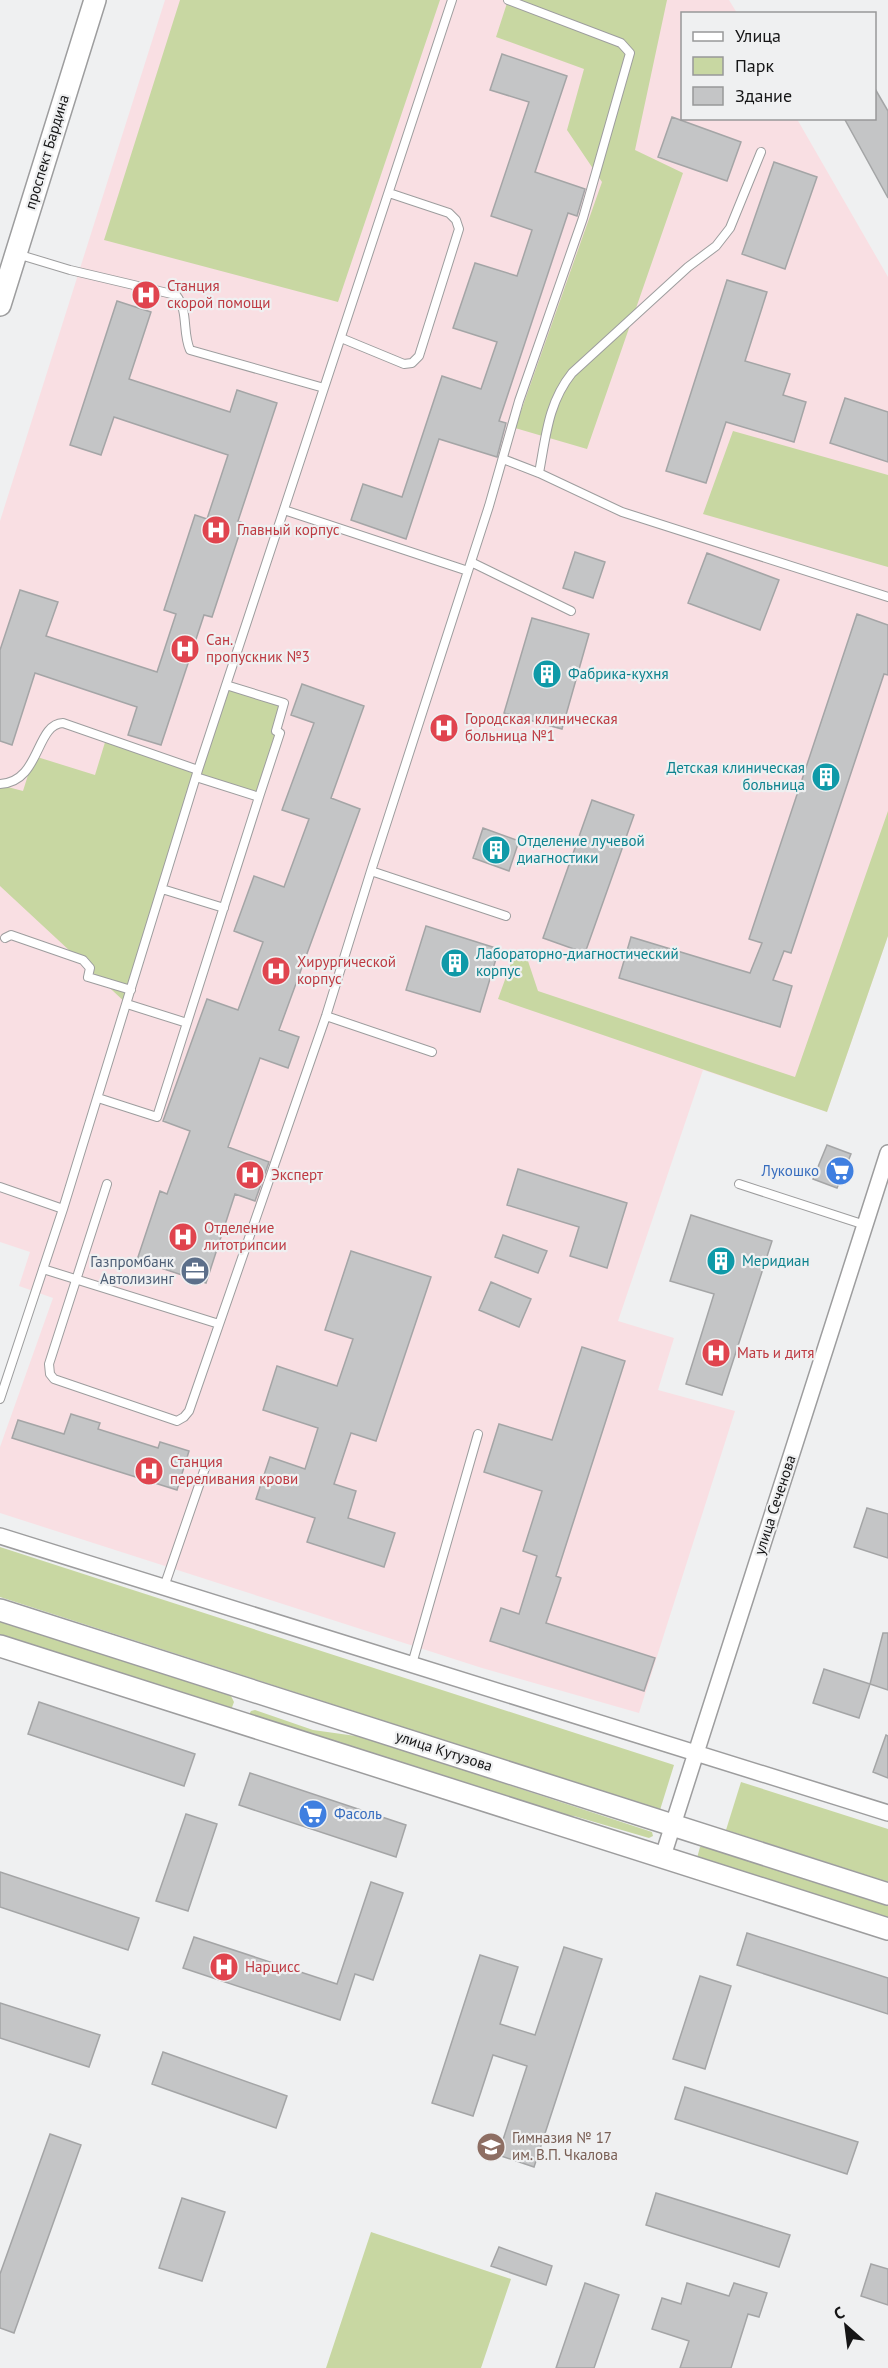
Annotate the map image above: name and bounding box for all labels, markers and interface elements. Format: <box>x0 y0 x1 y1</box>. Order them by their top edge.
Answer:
legend <box>681 12 876 120</box>
text: Улица <box>735 24 781 47</box>
text: Парк <box>735 54 775 77</box>
text: Здание <box>735 84 792 107</box>
street label: проспект Бардина <box>20 92 73 211</box>
place label: Станция скорой помощи <box>167 276 270 312</box>
hospital icon: Станция скорой помощи <box>130 279 162 311</box>
hospital icon: Главный корпус <box>200 514 232 546</box>
place label: Главный корпус <box>237 520 340 539</box>
place label: Сан. пропускник №3 <box>206 630 310 666</box>
hospital icon: Сан. пропускник №3 <box>169 633 201 665</box>
building icon: Фабрика-кухня <box>531 658 563 690</box>
place label: Фабрика-кухня <box>568 664 669 683</box>
place label: Городская клиническая больница №1 <box>465 709 618 745</box>
hospital icon: Городская клиническая больница №1 <box>428 712 460 744</box>
place label: Детская клиническая больница <box>667 758 805 794</box>
building icon: Детская клиническая больница <box>810 761 842 793</box>
place label: Отделение лучевой диагностики <box>517 831 645 867</box>
building icon: Отделение лучевой диагностики <box>480 834 512 866</box>
place label: Лабораторно-диагностический корпус <box>475 944 679 980</box>
building icon: Лабораторно-диагностический корпус <box>439 947 471 979</box>
place label: Хирургической корпус <box>297 952 396 988</box>
hospital icon: Хирургической корпус <box>260 955 292 987</box>
supermarket icon: Лукошко <box>824 1155 856 1187</box>
hospital icon: Эксперт <box>234 1159 266 1191</box>
place label: Лукошко <box>761 1161 819 1180</box>
place label: Эксперт <box>271 1165 323 1184</box>
place label: Отделение литотрипсии <box>203 1218 287 1254</box>
hospital icon: Отделение литотрипсии <box>167 1221 199 1253</box>
building icon: Меридиан <box>705 1245 737 1277</box>
place label: Меридиан <box>742 1251 810 1270</box>
place label: Газпромбанк Автолизинг <box>90 1252 175 1288</box>
office icon: Газпромбанк Автолизинг <box>179 1255 211 1287</box>
hospital icon: Мать и дитя <box>700 1337 732 1369</box>
place label: Мать и дитя <box>737 1343 814 1362</box>
place label: Станция переливания крови <box>170 1452 298 1488</box>
street label: улица Сеченова <box>749 1453 800 1557</box>
hospital icon: Станция переливания крови <box>133 1455 165 1487</box>
street label: улица Кутузова <box>393 1726 495 1775</box>
supermarket icon: Фасоль <box>297 1798 329 1830</box>
place label: Фасоль <box>334 1804 382 1823</box>
hospital icon: Нарцисс <box>208 1951 240 1983</box>
place label: Нарцисс <box>245 1957 300 1976</box>
place label: Гимназия № 17 им. В.П. Чкалова <box>512 2128 618 2164</box>
school or university icon: Гимназия № 17 им. В.П. Чкалова <box>475 2131 507 2163</box>
north arrow <box>816 2296 876 2356</box>
text: С <box>830 2302 848 2324</box>

